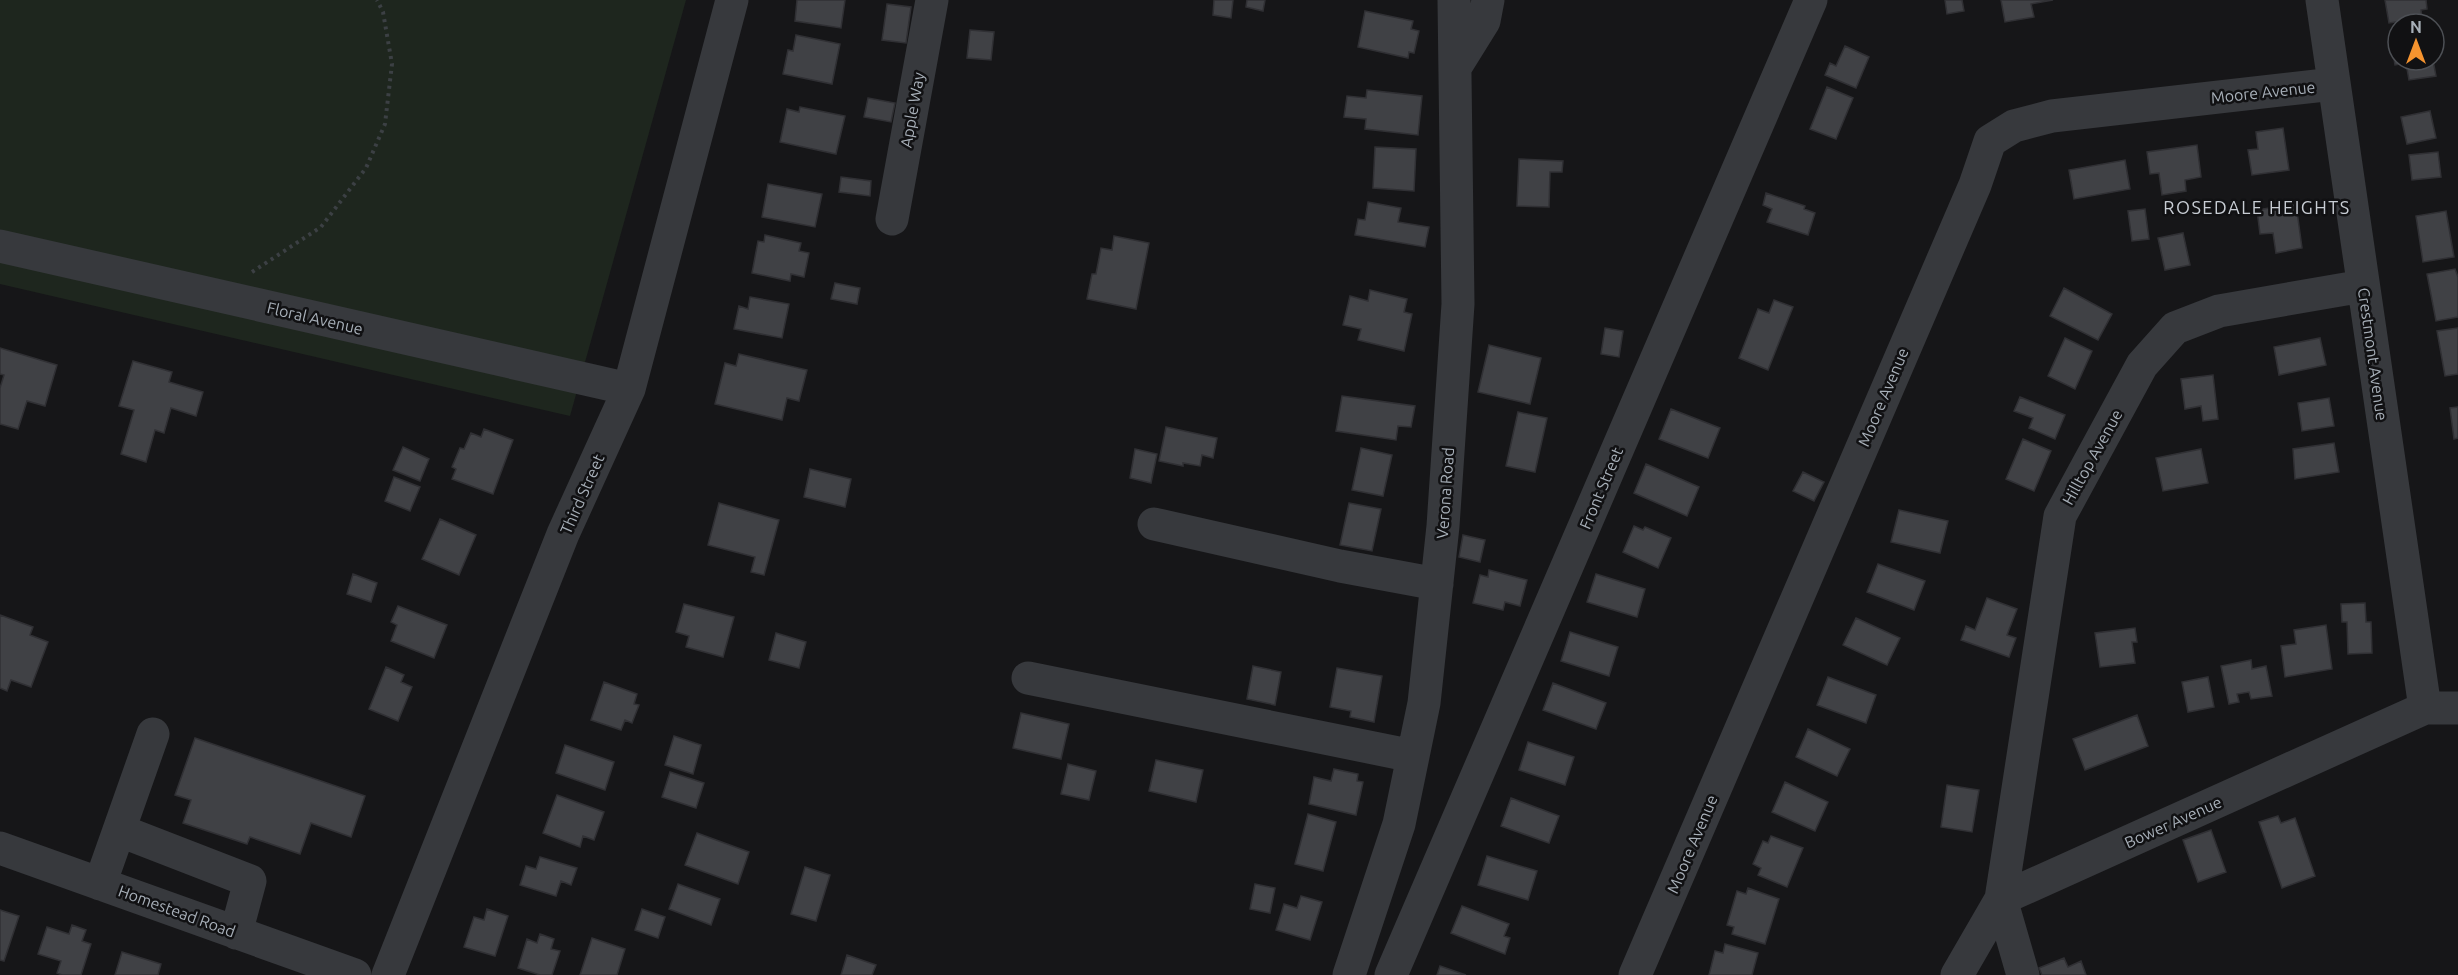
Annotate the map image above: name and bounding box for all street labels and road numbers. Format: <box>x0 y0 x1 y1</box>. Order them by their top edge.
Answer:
street label: Apple Way <box>897 71 928 149</box>
street label: Moore Avenue <box>2210 78 2316 106</box>
street label: Crestmont Avenue <box>2355 286 2391 422</box>
street label: Floral Avenue <box>265 298 365 338</box>
street label: Moore Avenue <box>1854 345 1912 449</box>
street label: Hilltop Avenue <box>2058 406 2126 508</box>
street label: Front Street <box>1576 444 1627 532</box>
street label: Verona Road <box>1433 447 1457 539</box>
street label: Third Street <box>556 451 608 537</box>
street label: Moore Avenue <box>1663 792 1721 896</box>
street label: Bower Avenue <box>2122 793 2224 851</box>
street label: Homestead Road <box>116 881 238 941</box>

